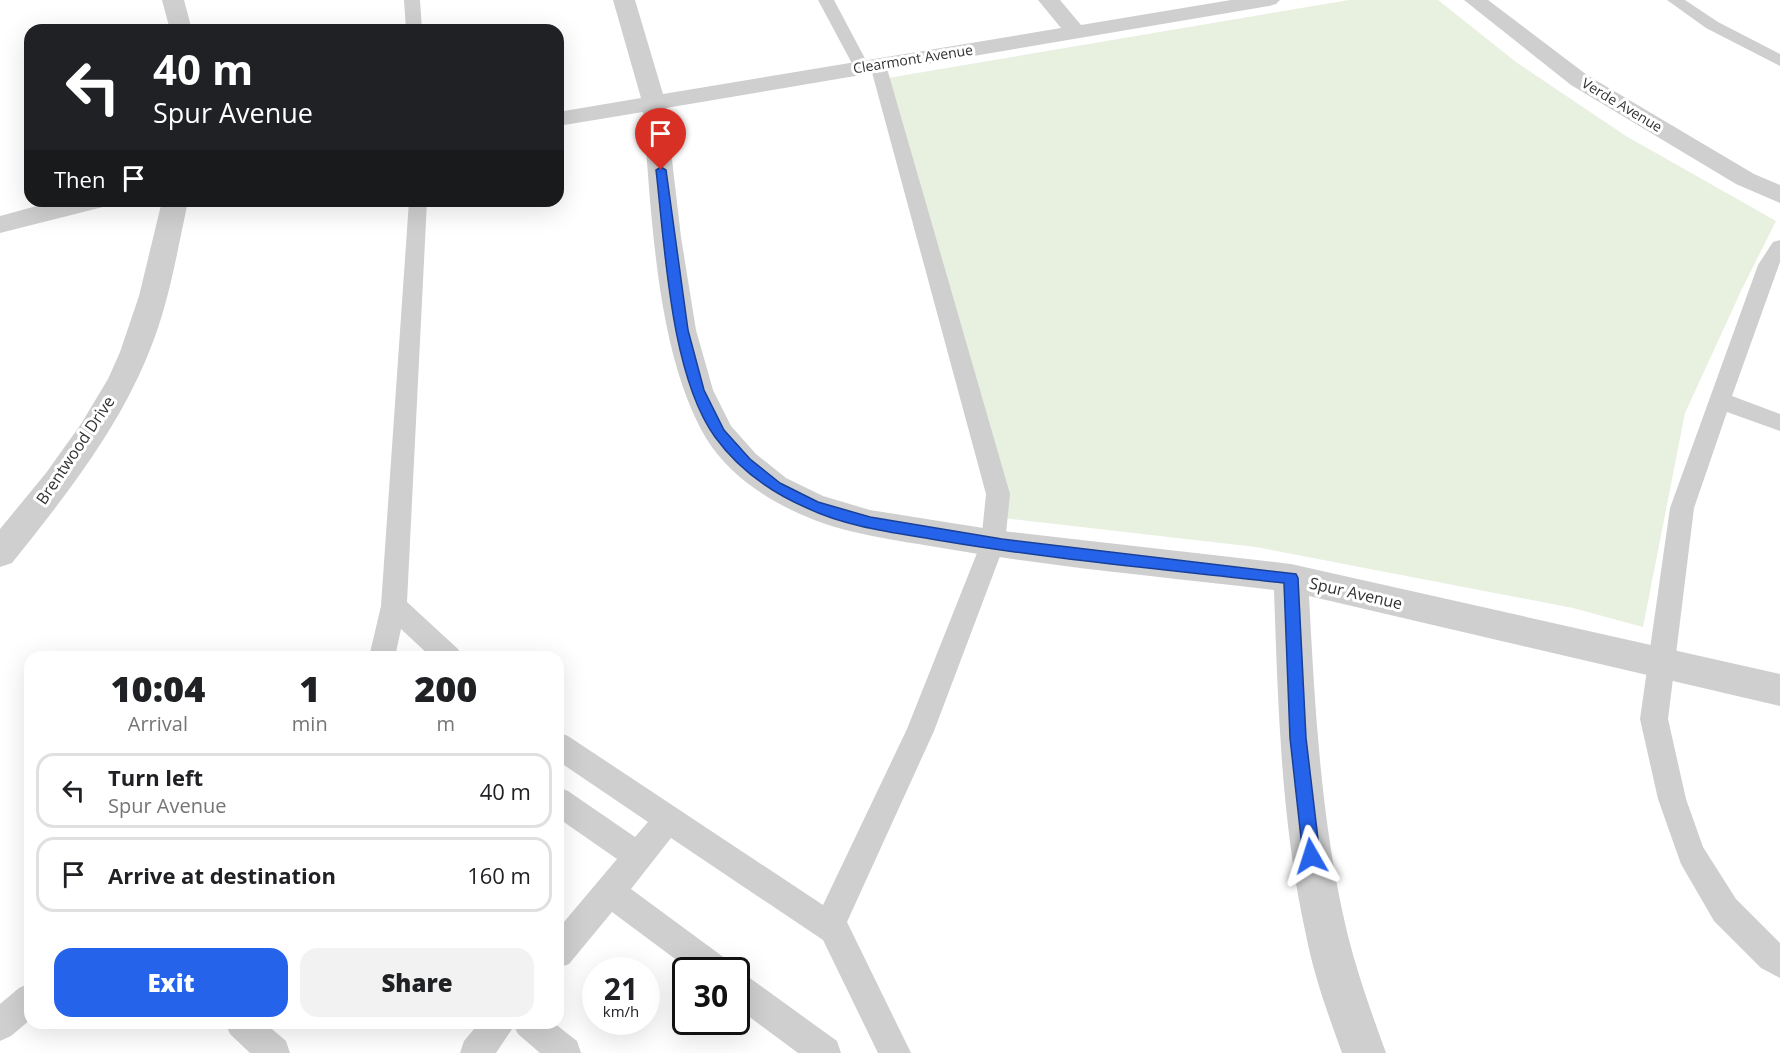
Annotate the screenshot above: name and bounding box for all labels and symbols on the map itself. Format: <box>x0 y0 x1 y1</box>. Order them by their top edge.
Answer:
street label: Clearmont Avenue <box>852 40 974 77</box>
street label: Verde Avenue <box>1578 73 1666 136</box>
pin <box>635 108 686 170</box>
street label: Brentwood Drive <box>31 392 119 508</box>
street label: Spur Avenue <box>1307 572 1405 614</box>
position arrow <box>1279 824 1343 888</box>
speed limit sign: 30 <box>672 957 750 1035</box>

